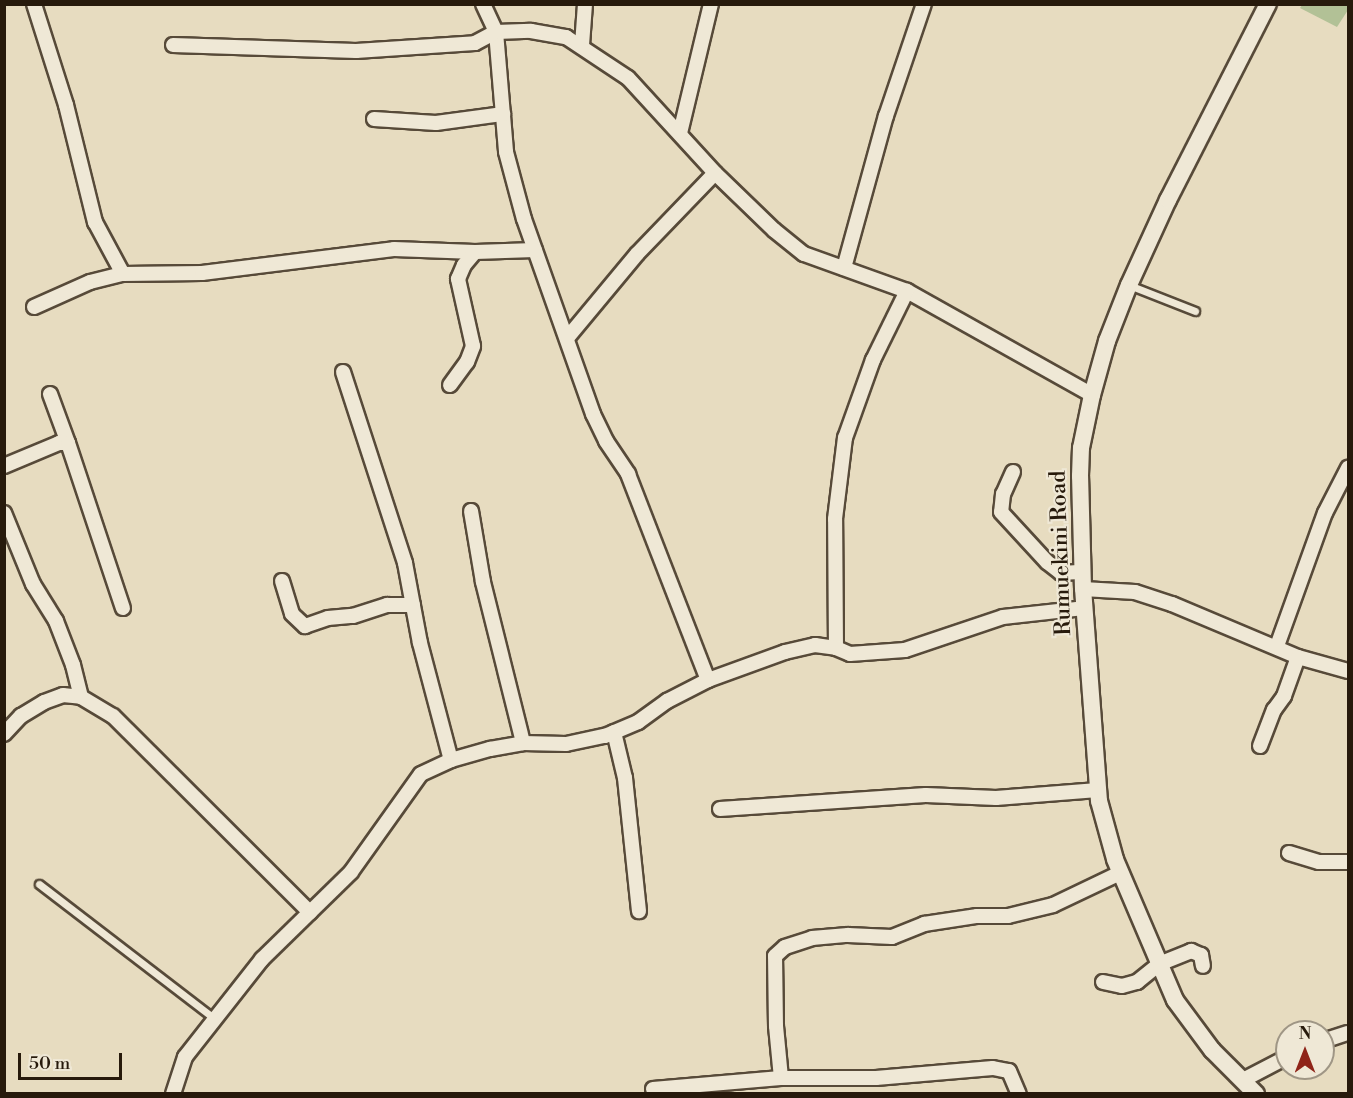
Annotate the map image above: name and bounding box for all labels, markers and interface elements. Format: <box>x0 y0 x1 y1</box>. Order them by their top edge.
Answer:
street label: Rumuekini Road <box>1045 470 1077 636</box>
north arrow <box>1275 1020 1335 1080</box>
text: N <box>1299 1024 1311 1044</box>
scale bar <box>21 1041 124 1079</box>
text: 50 m <box>29 1052 70 1075</box>

